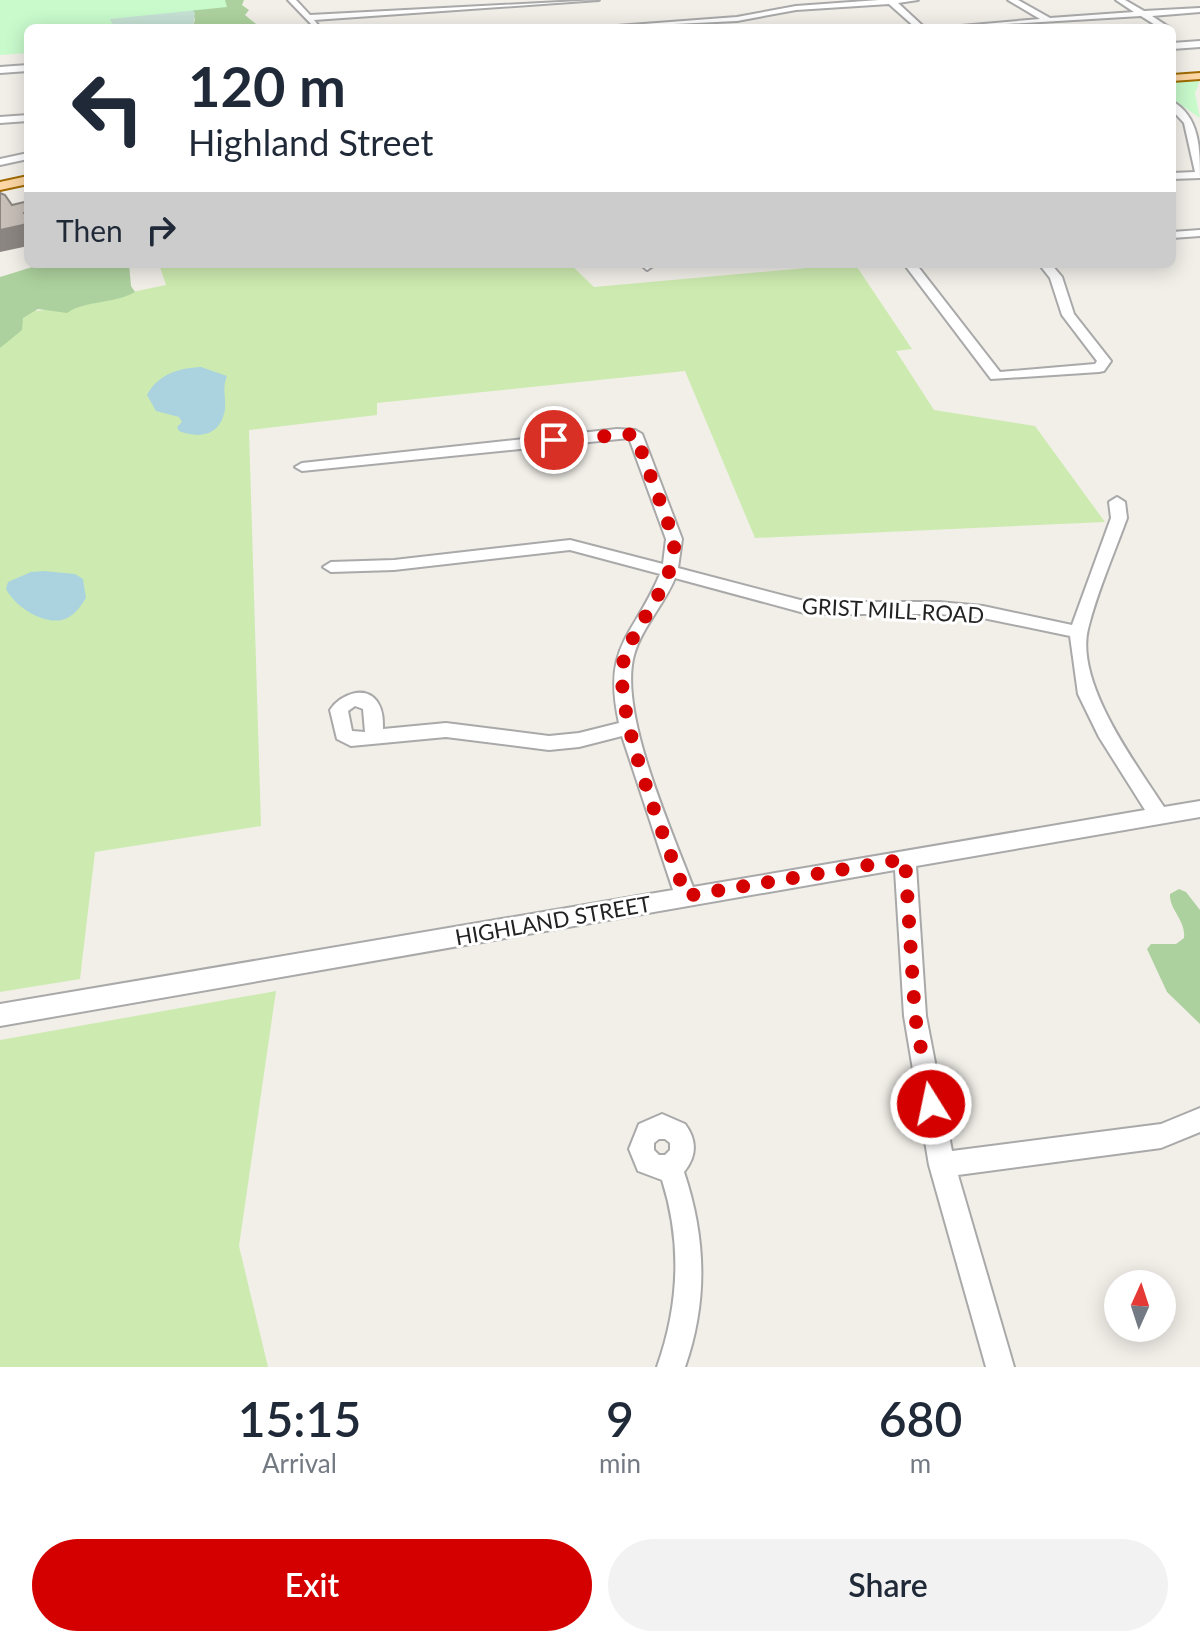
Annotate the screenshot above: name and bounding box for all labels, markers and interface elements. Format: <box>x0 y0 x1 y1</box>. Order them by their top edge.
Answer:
text: 120 m <box>188 52 346 119</box>
icon: left <box>56 56 160 160</box>
text: Highland Street <box>188 120 433 164</box>
icon: right <box>139 208 183 252</box>
text: Then <box>56 212 123 248</box>
pin <box>520 406 588 474</box>
icon: arrive <box>532 418 576 462</box>
street label: GRIST MILL ROAD <box>801 592 985 628</box>
street label: HIGHLAND STREET <box>453 889 653 951</box>
position arrow <box>889 1062 973 1146</box>
north arrow <box>1104 1270 1176 1342</box>
map controls <box>1104 1270 1176 1342</box>
text: 15:15 <box>238 1390 361 1447</box>
text: 9 <box>606 1390 634 1447</box>
text: 680 <box>879 1390 962 1447</box>
text: Arrival <box>262 1447 337 1479</box>
text: min <box>599 1447 641 1479</box>
text: m <box>910 1447 931 1479</box>
button: Exit <box>32 1539 592 1631</box>
button: Share <box>608 1539 1168 1631</box>

